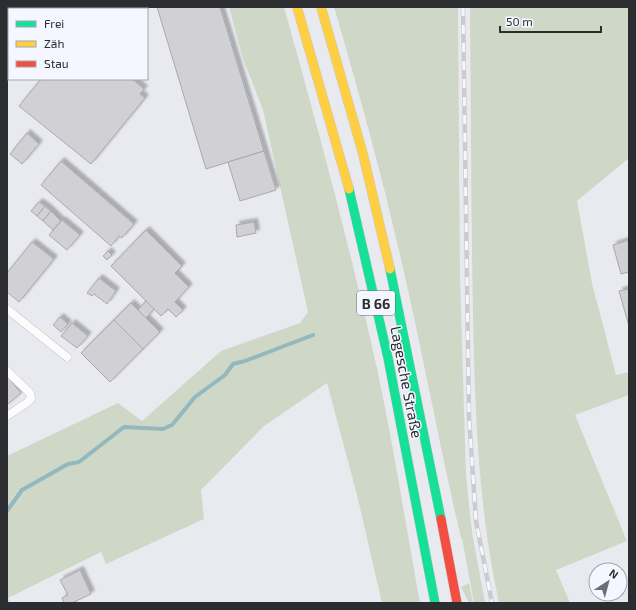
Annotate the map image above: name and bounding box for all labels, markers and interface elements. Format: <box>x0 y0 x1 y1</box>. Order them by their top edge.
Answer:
legend <box>8 8 148 80</box>
scale bar <box>500 8 601 34</box>
text: 50 m <box>506 14 533 28</box>
text: Frei <box>44 16 64 30</box>
text: Zäh <box>44 36 64 50</box>
text: Stau <box>44 56 69 70</box>
road number: B 66 <box>357 291 395 315</box>
street label: Lagesche Straße <box>387 324 427 440</box>
north arrow <box>588 562 628 602</box>
text: N <box>607 566 621 581</box>

